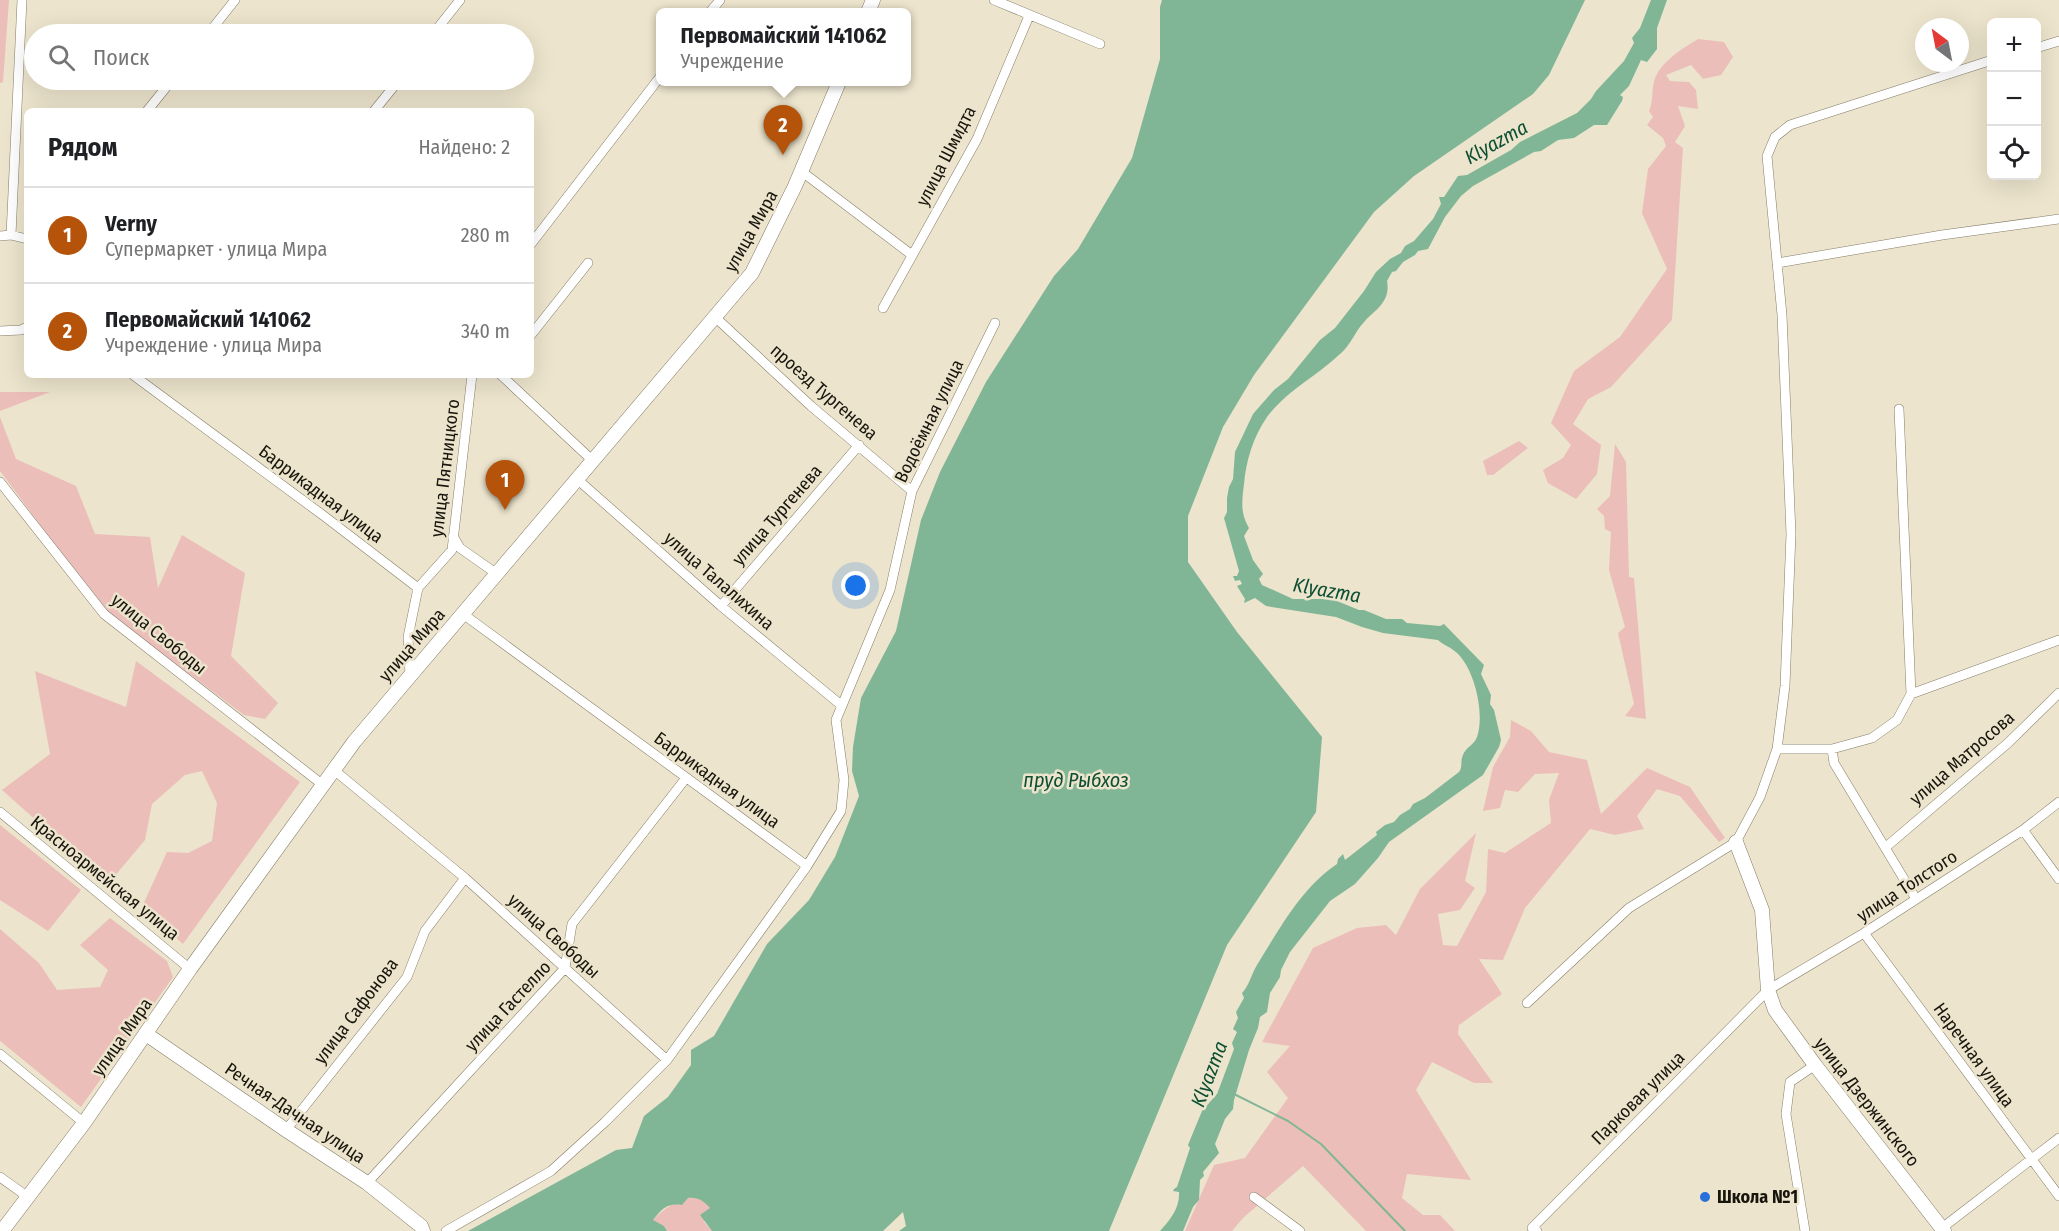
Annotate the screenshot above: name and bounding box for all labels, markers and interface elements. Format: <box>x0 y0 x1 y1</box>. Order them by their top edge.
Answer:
popup <box>656 8 911 86</box>
north arrow <box>1915 18 1969 72</box>
map controls <box>1987 18 2041 180</box>
button: + <box>1987 18 2041 72</box>
text: Первомайский 141062 <box>681 22 886 49</box>
search box <box>24 24 534 90</box>
icon: search <box>45 41 78 74</box>
text: Поиск <box>93 44 149 71</box>
text: Учреждение <box>681 49 784 73</box>
button: − <box>1987 72 2041 126</box>
street label: улица Шмидта <box>911 102 981 210</box>
pin: 2 <box>764 106 802 155</box>
water label: Klyazma <box>1460 115 1532 169</box>
button: locate <box>1987 126 2041 180</box>
text: Рядом <box>48 132 117 163</box>
text: Найдено: 2 <box>418 135 510 159</box>
street label: улица Мира <box>720 186 783 276</box>
text: Verny <box>105 210 157 237</box>
text: 1 <box>63 223 72 247</box>
text: 280 m <box>461 223 510 247</box>
text: Супермаркет · улица Мира <box>105 237 327 261</box>
text: Первомайский 141062 <box>105 306 311 333</box>
text: 2 <box>63 319 72 343</box>
text: 340 m <box>461 319 510 343</box>
text: Учреждение · улица Мира <box>105 333 322 357</box>
street label: проезд Тургенева <box>766 339 882 445</box>
street label: Водоёмная улица <box>890 356 968 486</box>
street label: улица Пятницкого <box>426 398 464 538</box>
street label: Баррикадная улица <box>255 440 388 548</box>
pin: 1 <box>486 460 524 510</box>
street label: улица Тургенева <box>727 460 827 570</box>
street label: улица Талалихина <box>660 527 779 635</box>
your location <box>841 571 870 600</box>
water label: Klyazma <box>1291 572 1363 608</box>
street label: улица Свободы <box>107 589 211 679</box>
street label: улица Мира <box>374 604 450 686</box>
street label: улица Матросова <box>1905 706 2019 809</box>
street label: Баррикадная улица <box>650 727 784 833</box>
water label: пруд Рыбхоз <box>1023 768 1129 792</box>
street label: Красноармейская улица <box>26 811 184 945</box>
street label: улица Толстого <box>1853 845 1961 927</box>
street label: улица Свободы <box>503 889 605 983</box>
street label: улица Сафонова <box>309 954 403 1068</box>
street label: улица Гастелло <box>460 956 556 1056</box>
street label: улица Мира <box>87 994 157 1080</box>
street label: Наречная улица <box>1929 998 2019 1112</box>
street label: улица Дзержинского <box>1810 1033 1924 1171</box>
water label: Klyazma <box>1186 1038 1232 1110</box>
street label: Парковая улица <box>1587 1047 1689 1149</box>
street label: Речная-Дачная улица <box>221 1058 369 1168</box>
place label: Школа №1 <box>1717 1186 1798 1208</box>
marker: Школа №1 <box>1698 1190 1712 1204</box>

